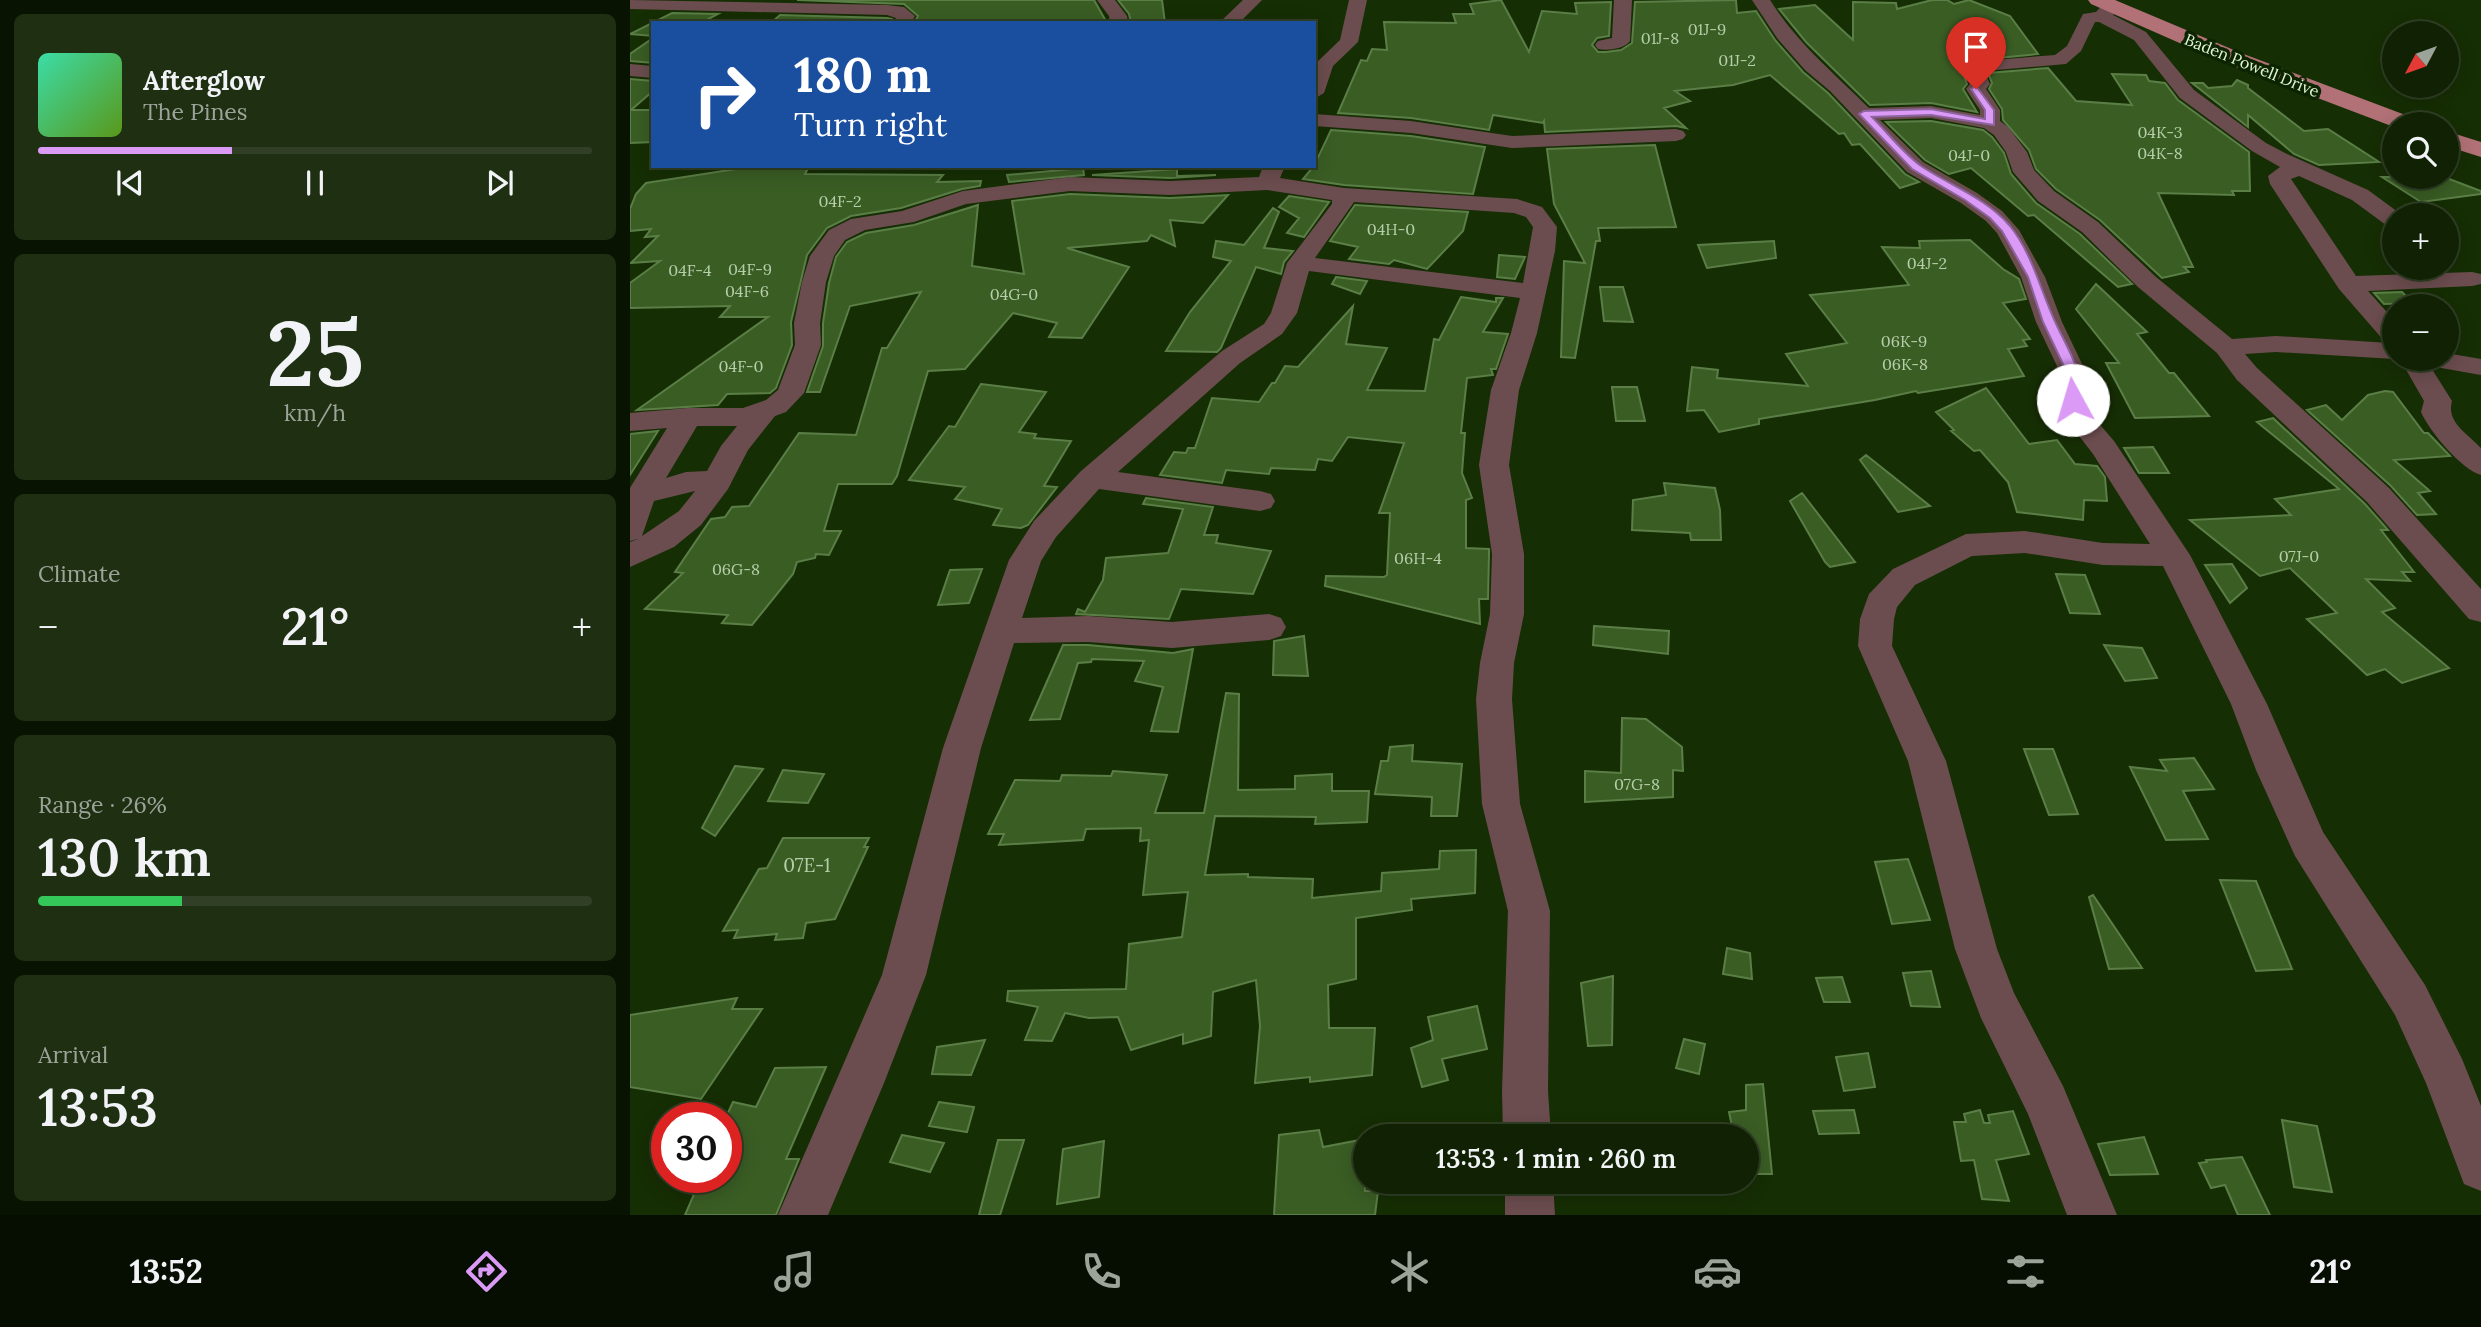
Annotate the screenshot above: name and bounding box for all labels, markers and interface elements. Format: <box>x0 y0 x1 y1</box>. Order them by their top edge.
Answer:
pin <box>1946 17 2006 89</box>
house number: 01J-9 <box>1688 19 1726 39</box>
north arrow <box>2382 21 2459 98</box>
map controls <box>2382 21 2459 371</box>
house number: 01J-8 <box>1641 28 1679 48</box>
icon: arrive <box>1957 28 1995 66</box>
street label: Baden Powell Drive <box>2182 29 2322 101</box>
text: 180 m <box>794 43 931 105</box>
icon: right <box>679 49 770 140</box>
house number: 01J-2 <box>1718 50 1756 70</box>
text: Afterglow <box>143 64 265 97</box>
text: The Pines <box>143 97 248 126</box>
text: Turn right <box>794 104 947 145</box>
button: search <box>2382 112 2459 189</box>
house number: 04K-3 <box>2137 122 2183 142</box>
house number: 04K-8 <box>2137 143 2183 163</box>
house number: 04J-0 <box>1948 145 1990 165</box>
icon: previous <box>111 164 149 202</box>
icon: pause <box>296 164 334 202</box>
icon: next <box>481 164 519 202</box>
house number: 04F-2 <box>819 191 861 211</box>
button: + <box>2382 203 2459 280</box>
house number: 04H-0 <box>1367 219 1415 239</box>
house number: 04J-2 <box>1907 253 1947 273</box>
house number: 04F-9 <box>728 259 772 279</box>
house number: 04F-4 <box>668 260 712 280</box>
house number: 04F-6 <box>725 281 769 301</box>
house number: 04G-0 <box>990 284 1038 304</box>
text: 25 <box>266 294 364 411</box>
button: − <box>2382 294 2459 371</box>
house number: 06K-9 <box>1881 331 1927 351</box>
house number: 06K-8 <box>1882 354 1928 374</box>
house number: 04F-0 <box>719 356 763 376</box>
position arrow <box>2036 363 2110 437</box>
text: km/h <box>284 398 346 427</box>
house number: 07J-0 <box>2279 546 2319 566</box>
house number: 06H-4 <box>1394 548 1442 568</box>
text: Climate <box>38 559 120 588</box>
house number: 06G-8 <box>712 559 760 579</box>
text: 21° <box>281 593 349 659</box>
text: − <box>38 603 58 651</box>
text: + <box>572 603 592 651</box>
house number: 07G-8 <box>1614 774 1660 794</box>
text: Range · 26% <box>38 790 167 819</box>
text: 130 km <box>38 824 211 890</box>
house number: 07E-1 <box>783 853 831 877</box>
text: Arrival <box>38 1040 108 1069</box>
text: 13:53 <box>38 1074 158 1140</box>
speed limit sign: 30 <box>651 1102 742 1193</box>
text: 13:53 · 1 min · 260 m <box>1436 1142 1676 1175</box>
icon: directions <box>462 1247 511 1296</box>
icon: music <box>770 1247 819 1296</box>
icon: phone <box>1077 1247 1126 1296</box>
icon: climate <box>1385 1247 1434 1296</box>
icon: car <box>1693 1247 1742 1296</box>
icon: filters <box>2001 1247 2050 1296</box>
text: 13:52 <box>129 1251 203 1292</box>
text: 21° <box>2309 1251 2351 1292</box>

